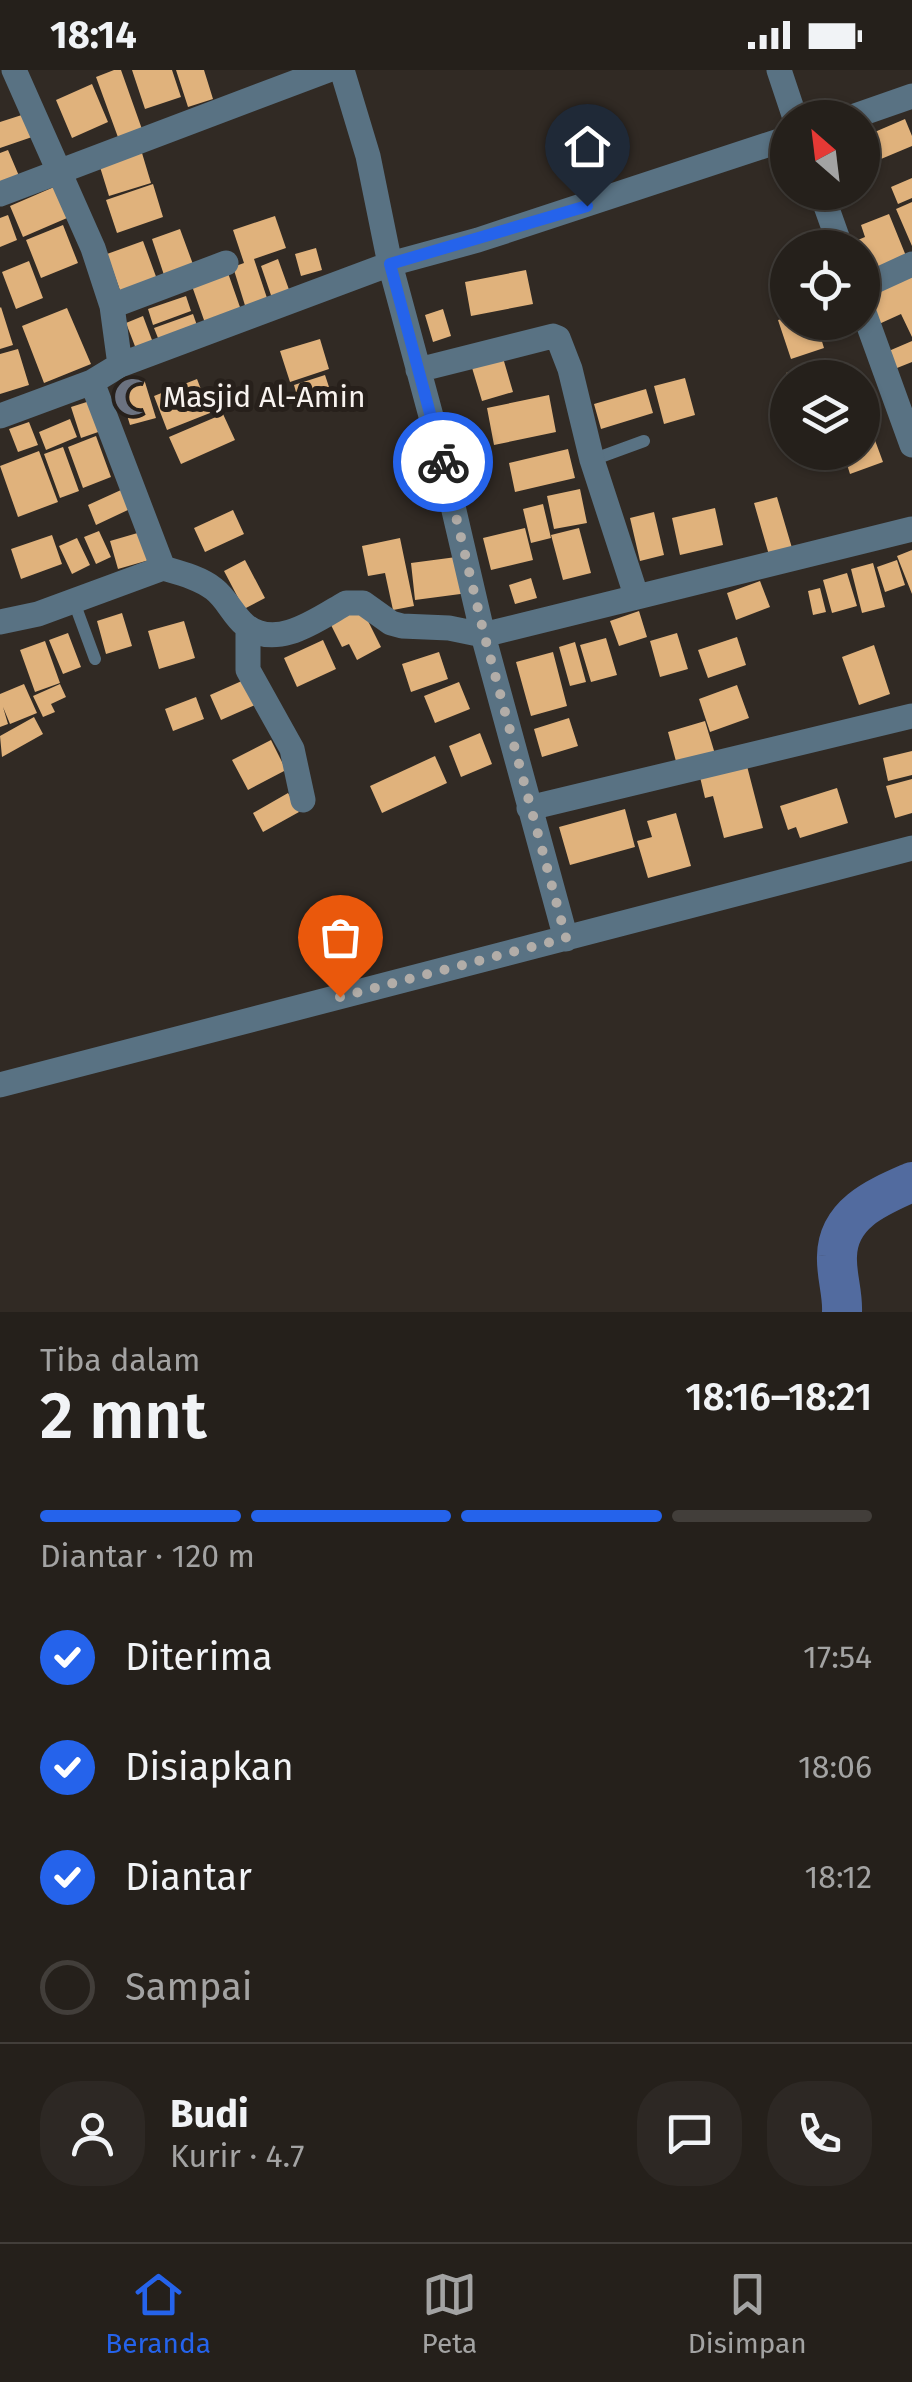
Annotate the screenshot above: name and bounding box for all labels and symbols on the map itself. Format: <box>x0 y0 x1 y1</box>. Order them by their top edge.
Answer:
north arrow <box>770 100 880 210</box>
pin <box>545 104 630 207</box>
mosque icon: Masjid Al-Amin <box>112 376 154 418</box>
place label: Masjid Al-Amin <box>163 379 366 415</box>
courier <box>393 412 493 512</box>
pin <box>298 895 383 998</box>

